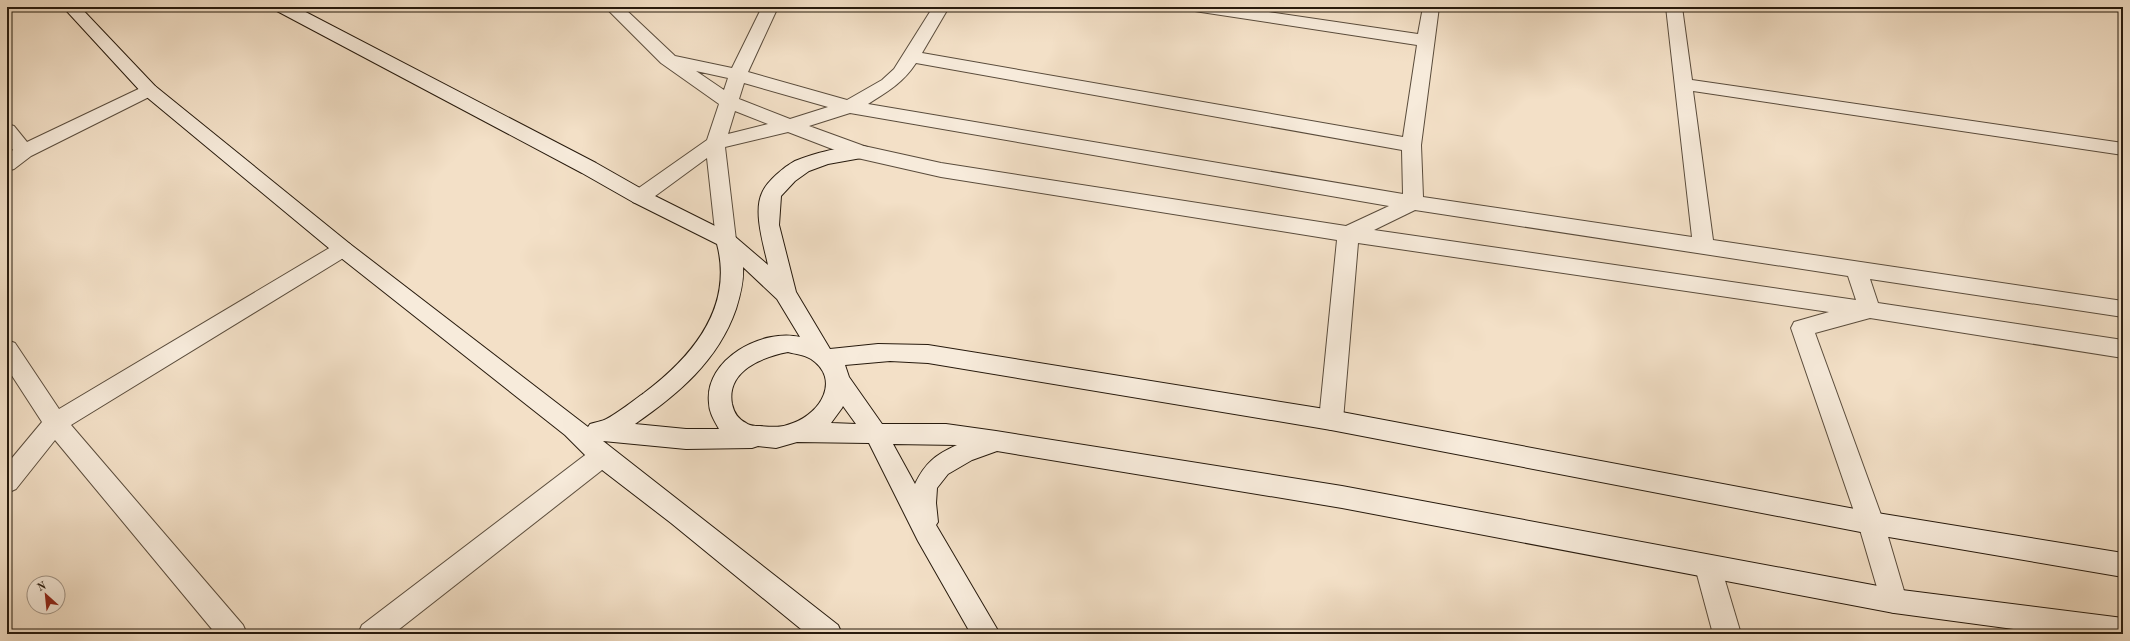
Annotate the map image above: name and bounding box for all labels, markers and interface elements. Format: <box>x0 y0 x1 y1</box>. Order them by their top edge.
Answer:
north arrow <box>26 575 66 615</box>
text: N <box>36 580 49 594</box>

